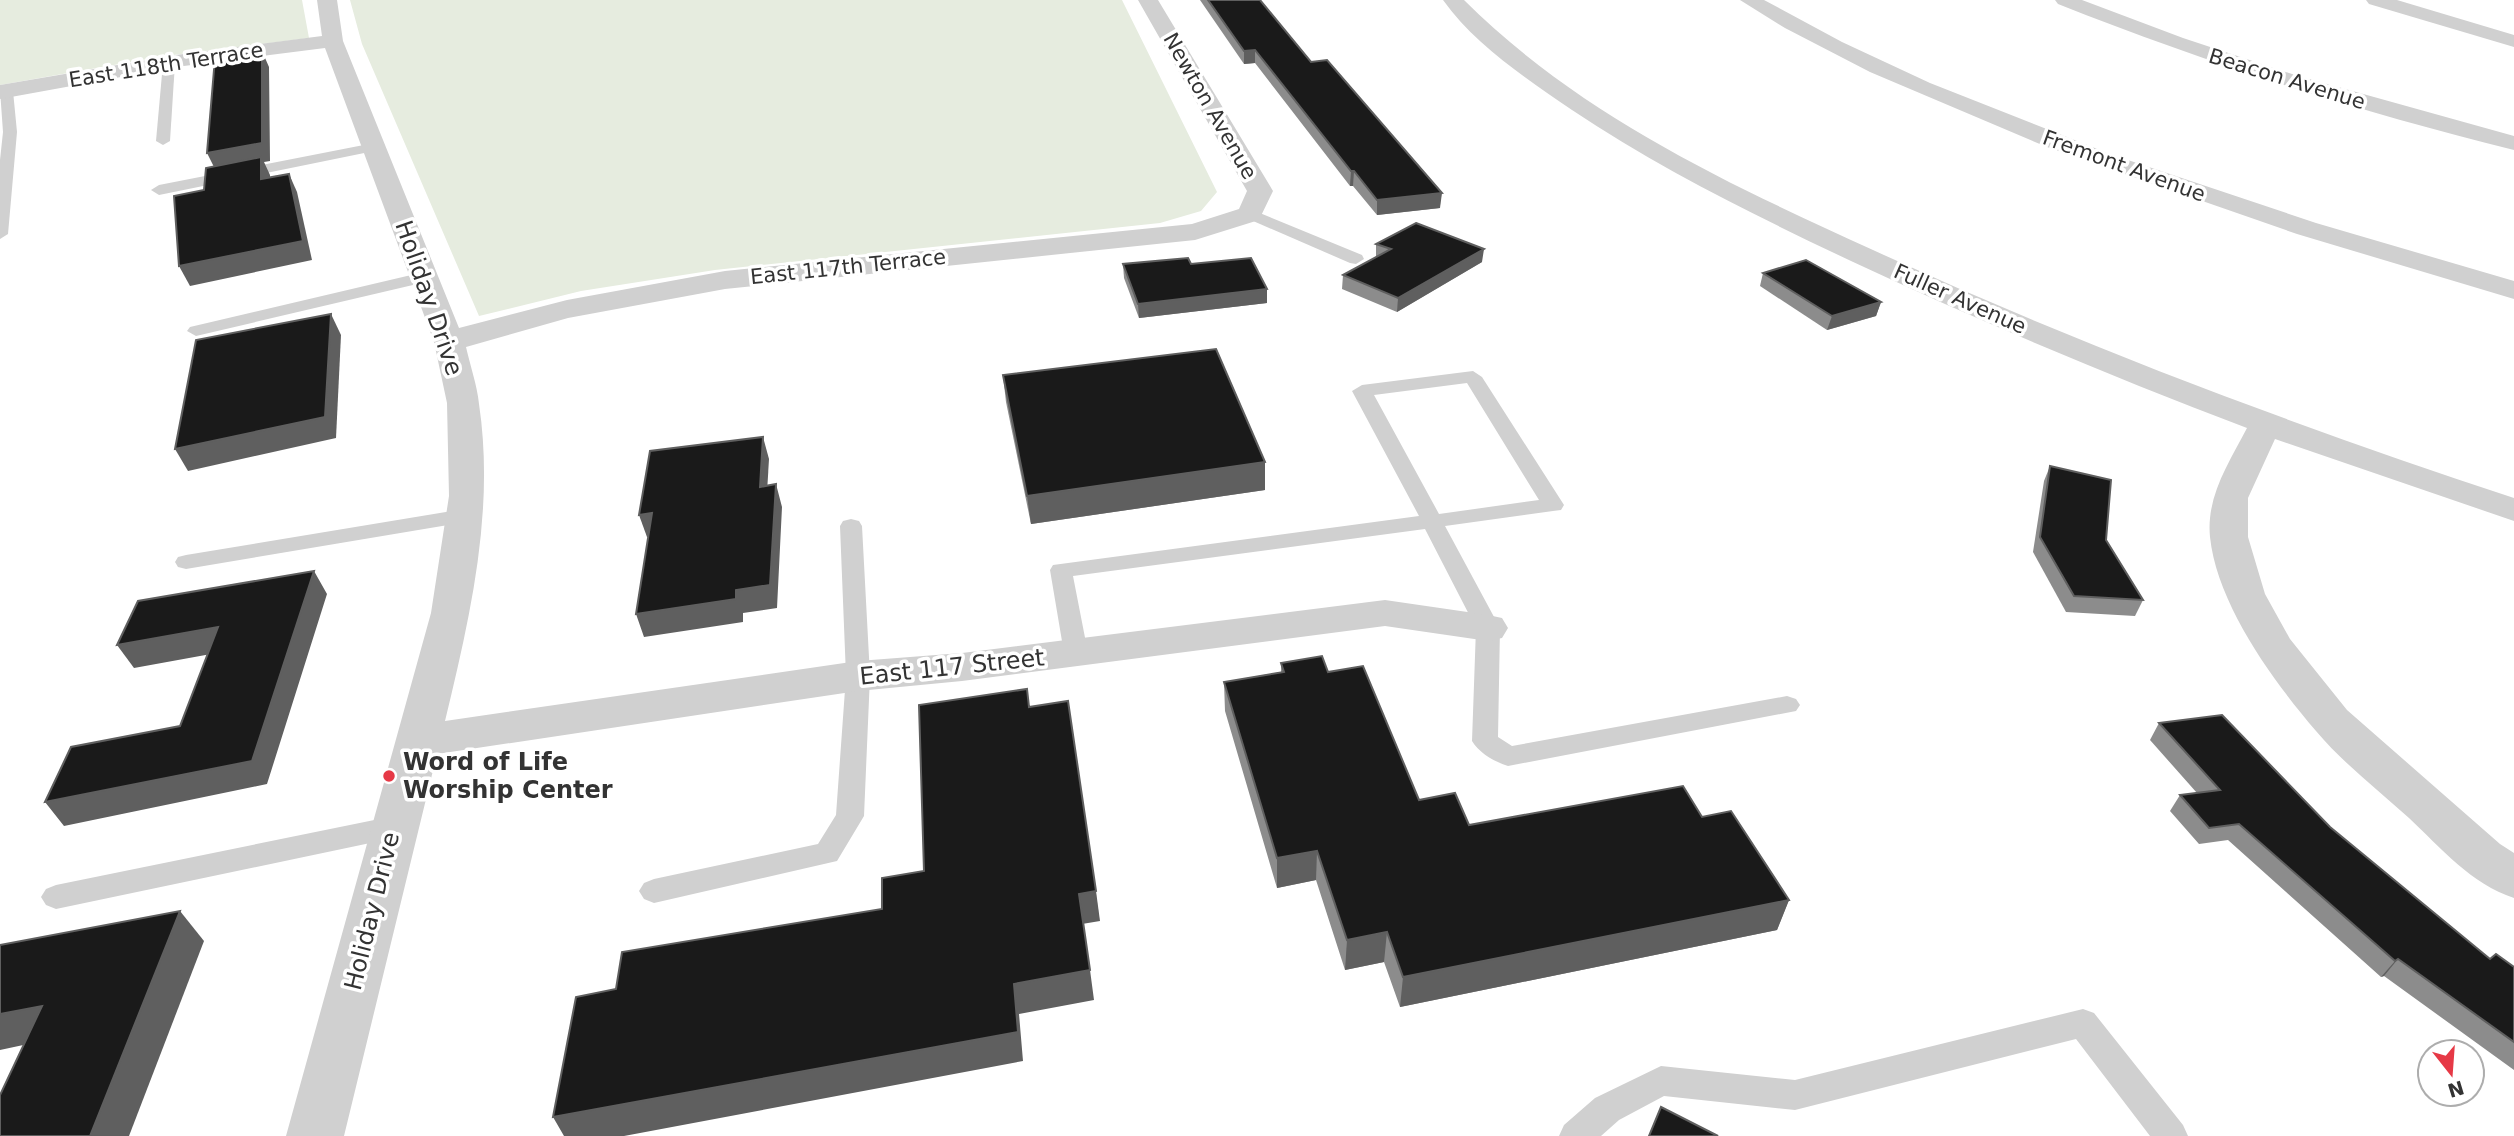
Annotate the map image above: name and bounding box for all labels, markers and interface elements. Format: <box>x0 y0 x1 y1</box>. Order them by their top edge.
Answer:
street label: Newton Avenue <box>1158 29 1262 183</box>
street label: East 118th Terrace <box>67 38 265 92</box>
street label: Beacon Avenue <box>2206 44 2368 114</box>
street label: Fremont Avenue <box>2039 125 2209 207</box>
street label: Holiday Drive <box>389 217 469 379</box>
street label: East 117th Terrace <box>749 245 947 289</box>
street label: Fuller Avenue <box>1890 259 2030 339</box>
street label: East 117 Street <box>858 643 1046 691</box>
place label: Word of Life Worship Center <box>403 748 613 804</box>
marker: Word of Life Worship Center <box>381 768 397 784</box>
street label: Holiday Drive <box>339 829 405 993</box>
north arrow <box>2416 1038 2486 1108</box>
text: N <box>2445 1076 2467 1102</box>

